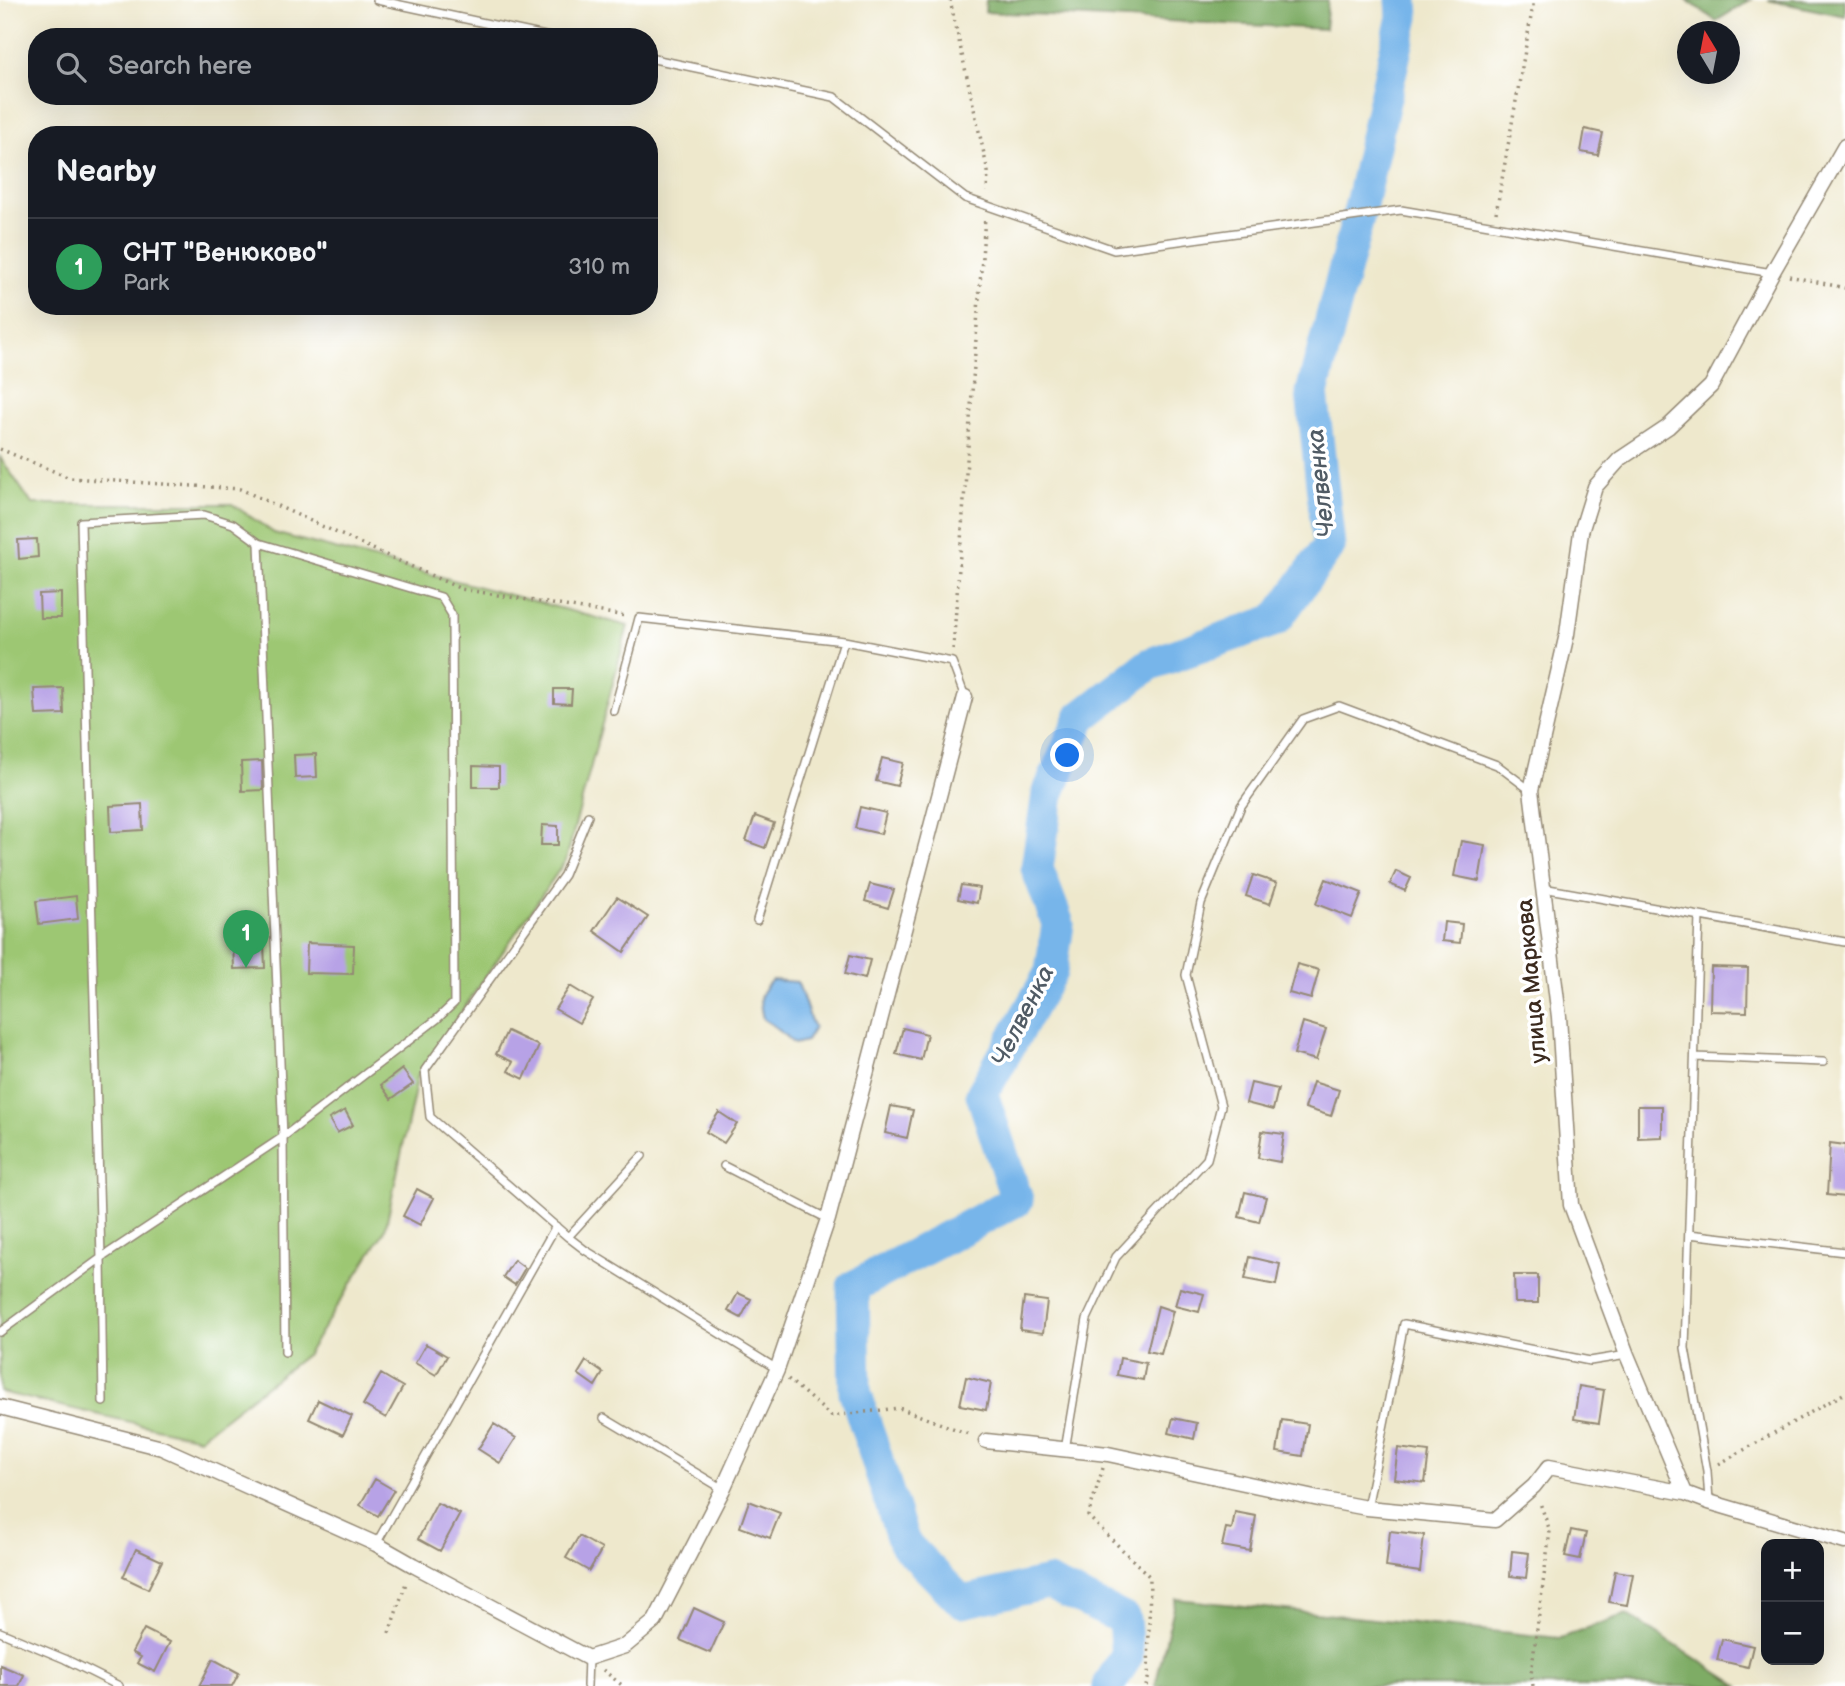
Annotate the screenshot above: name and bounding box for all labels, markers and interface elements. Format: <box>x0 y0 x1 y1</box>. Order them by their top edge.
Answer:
north arrow <box>1677 21 1740 84</box>
search box <box>28 28 658 105</box>
icon: search <box>52 48 90 86</box>
text: Search here <box>108 51 252 82</box>
text: Nearby <box>56 154 156 190</box>
text: СНТ "Венюково" <box>123 238 327 269</box>
text: 1 <box>74 253 84 281</box>
text: 310 m <box>568 253 630 281</box>
text: Park <box>123 269 169 297</box>
water label: Челвенка <box>1301 427 1341 539</box>
your location <box>1050 738 1084 772</box>
street label: улица Маркова <box>1511 897 1553 1064</box>
pin: 1 <box>223 910 269 968</box>
water label: Челвенка <box>985 961 1061 1071</box>
map controls <box>1761 1539 1824 1665</box>
button: + <box>1761 1539 1824 1602</box>
button: − <box>1761 1602 1824 1665</box>

